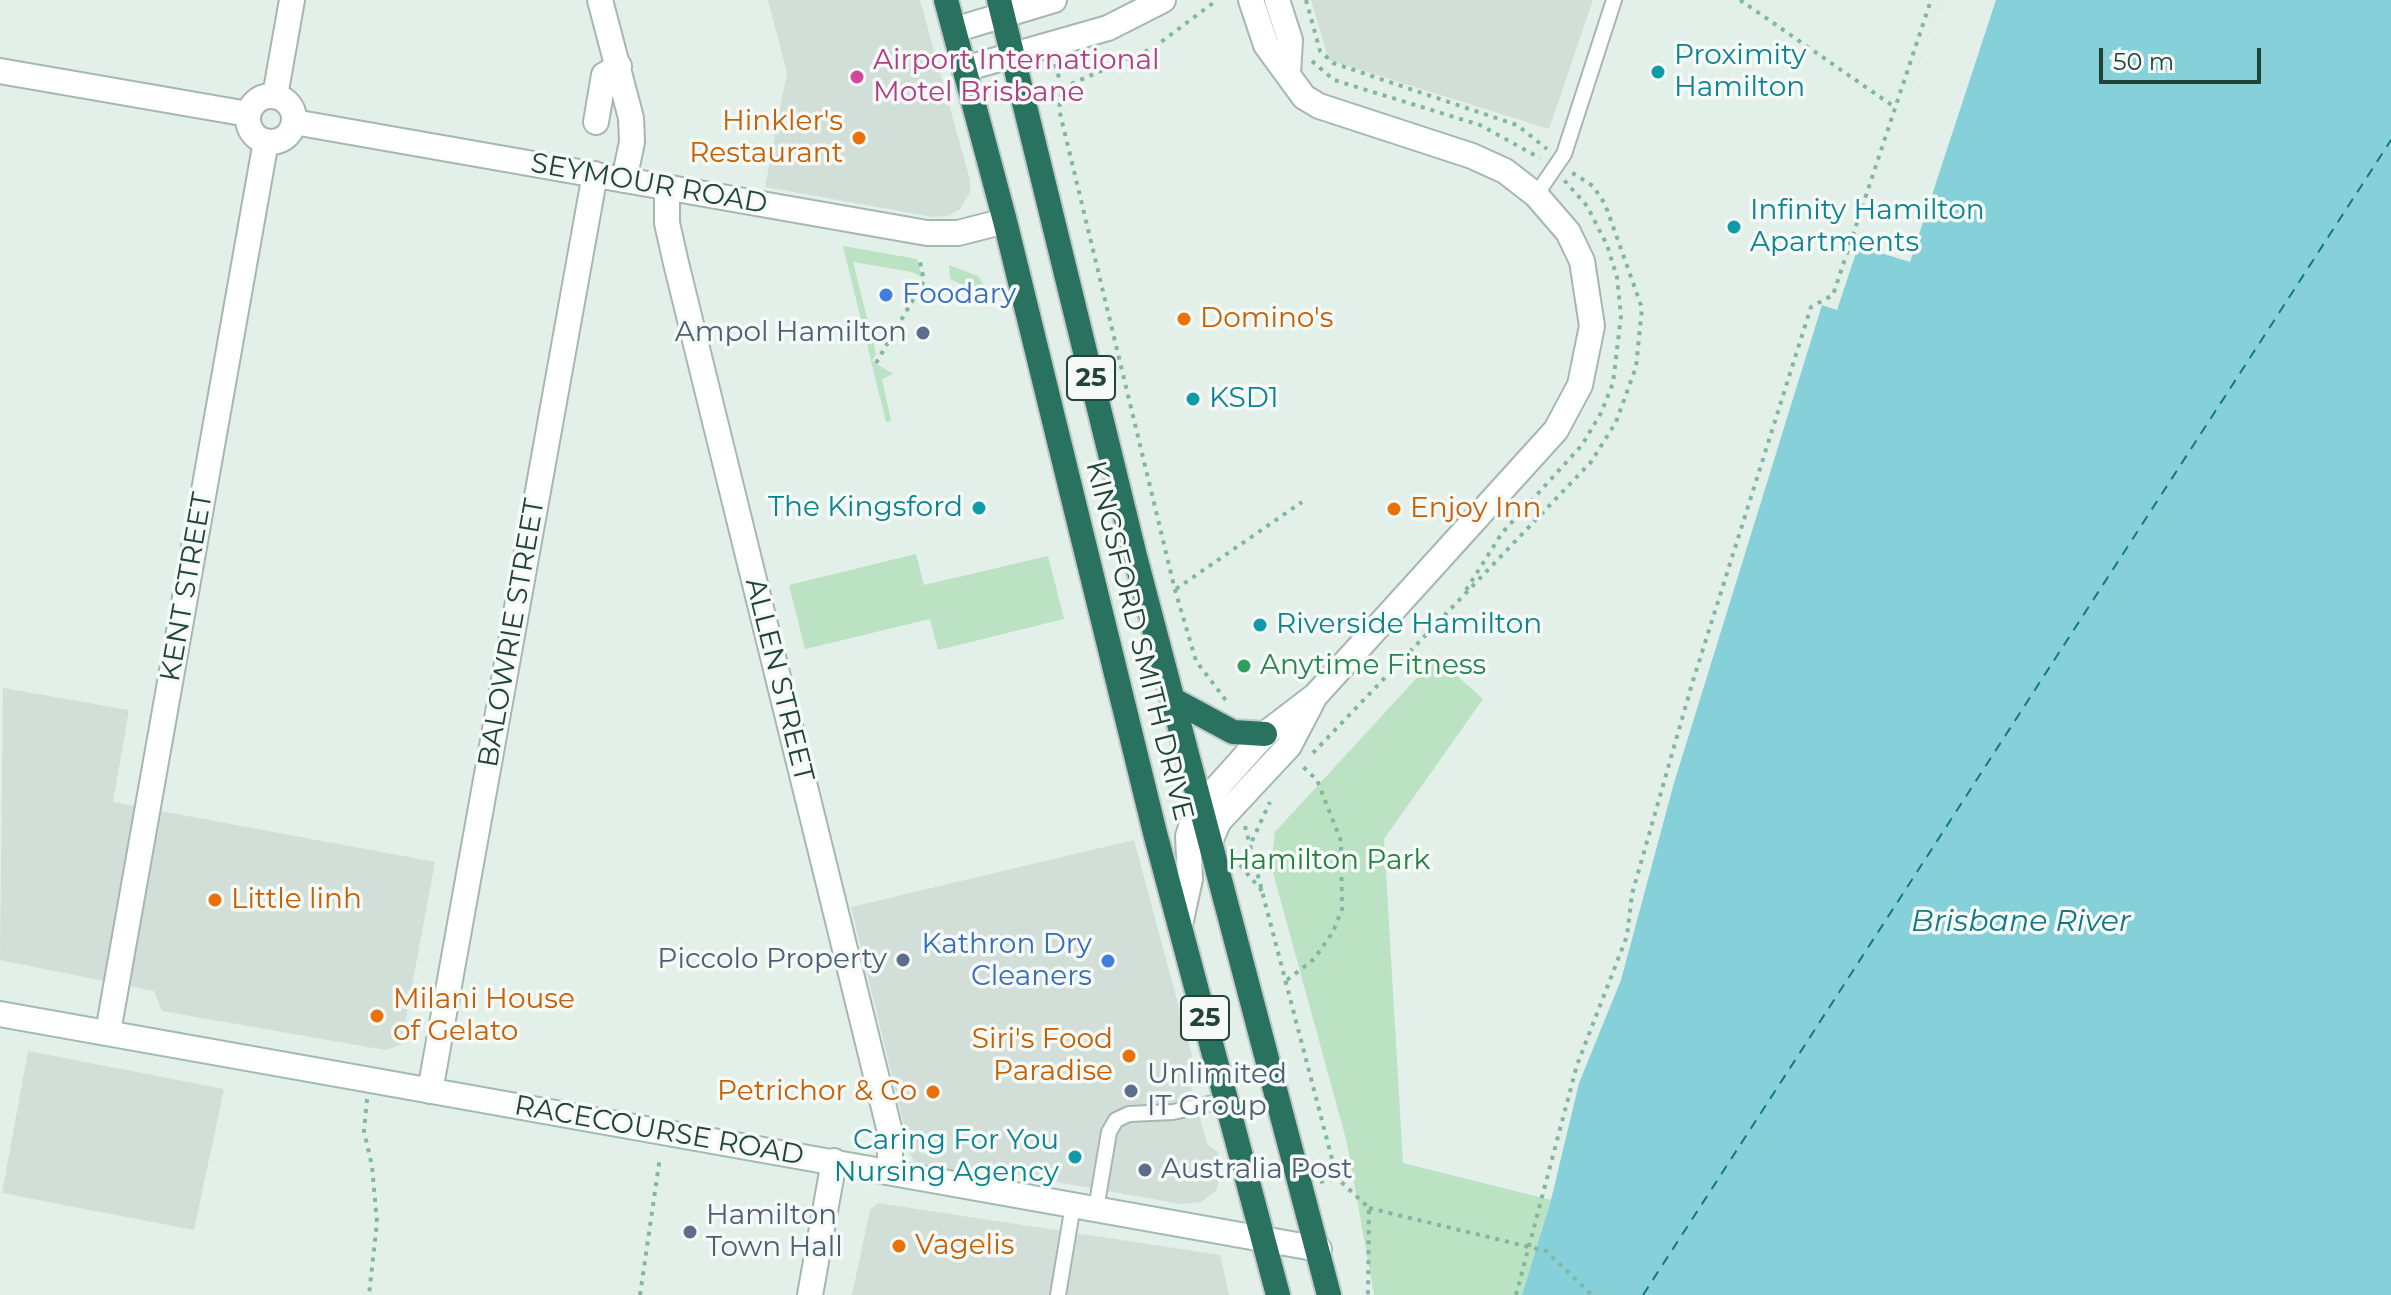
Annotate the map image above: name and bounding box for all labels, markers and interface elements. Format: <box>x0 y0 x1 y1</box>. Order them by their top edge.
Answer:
scale bar <box>2103 32 2265 82</box>
place label: Proximity Hamilton <box>1674 39 1806 105</box>
place label: Airport International Motel Brisbane <box>873 44 1160 110</box>
text: 50 m <box>2113 47 2174 76</box>
marker: Proximity Hamilton <box>1649 63 1667 81</box>
marker: Airport International Motel Brisbane <box>848 68 866 86</box>
place label: Hinkler's Restaurant <box>689 105 843 171</box>
marker: Hinkler's Restaurant <box>850 129 868 147</box>
street label: SEYMOUR ROAD <box>528 147 770 221</box>
place label: Infinity Hamilton Apartments <box>1750 194 1985 260</box>
marker: Infinity Hamilton Apartments <box>1725 218 1743 236</box>
place label: Foodary <box>902 278 1016 312</box>
marker: Foodary <box>877 286 895 304</box>
place label: Domino's <box>1200 302 1333 336</box>
marker: Domino's <box>1175 310 1193 328</box>
place label: Ampol Hamilton <box>675 316 907 350</box>
marker: Ampol Hamilton <box>914 324 932 342</box>
road number: 25 <box>1067 356 1115 400</box>
place label: KSD1 <box>1209 382 1279 416</box>
marker: KSD1 <box>1184 390 1202 408</box>
street label: KINGSFORD SMITH DRIVE <box>1078 458 1200 824</box>
street label: KENT STREET <box>154 490 220 684</box>
place label: The Kingsford <box>768 491 963 525</box>
place label: Enjoy Inn <box>1410 492 1541 526</box>
street label: BALOWRIE STREET <box>472 496 552 770</box>
marker: The Kingsford <box>970 499 988 517</box>
marker: Enjoy Inn <box>1385 500 1403 518</box>
street label: ALLEN STREET <box>737 575 821 785</box>
place label: Riverside Hamilton <box>1276 608 1542 642</box>
marker: Riverside Hamilton <box>1251 616 1269 634</box>
place label: Anytime Fitness <box>1260 649 1486 683</box>
marker: Anytime Fitness <box>1235 657 1253 675</box>
park label: Hamilton Park <box>1228 844 1430 878</box>
place label: Little linh <box>231 883 362 917</box>
marker: Little linh <box>206 891 224 909</box>
water label: Brisbane River <box>1911 904 2131 940</box>
place label: Kathron Dry Cleaners <box>922 928 1092 994</box>
place label: Piccolo Property <box>657 943 887 977</box>
marker: Piccolo Property <box>894 951 912 969</box>
marker: Kathron Dry Cleaners <box>1099 952 1117 970</box>
place label: Milani House of Gelato <box>393 983 575 1049</box>
road number: 25 <box>1181 996 1229 1040</box>
marker: Milani House of Gelato <box>368 1007 386 1025</box>
place label: Siri's Food Paradise <box>972 1023 1113 1089</box>
marker: Siri's Food Paradise <box>1120 1047 1138 1065</box>
place label: Unlimited IT Group <box>1147 1058 1287 1124</box>
place label: Petrichor & Co <box>717 1075 917 1109</box>
marker: Unlimited IT Group <box>1122 1082 1140 1100</box>
marker: Petrichor & Co <box>924 1083 942 1101</box>
street label: RACECOURSE ROAD <box>512 1089 806 1173</box>
place label: Caring For You Nursing Agency <box>834 1124 1059 1190</box>
marker: Caring For You Nursing Agency <box>1066 1148 1084 1166</box>
place label: Australia Post <box>1161 1153 1353 1187</box>
marker: Australia Post <box>1136 1161 1154 1179</box>
place label: Hamilton Town Hall <box>706 1199 843 1265</box>
marker: Hamilton Town Hall <box>681 1223 699 1241</box>
place label: Vagelis <box>915 1229 1014 1263</box>
marker: Vagelis <box>890 1237 908 1255</box>

